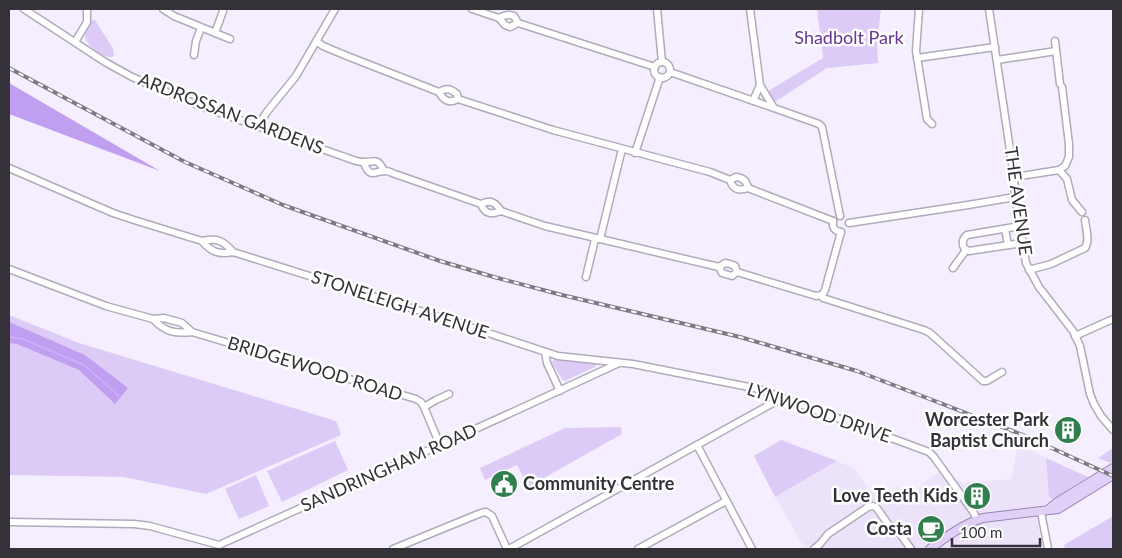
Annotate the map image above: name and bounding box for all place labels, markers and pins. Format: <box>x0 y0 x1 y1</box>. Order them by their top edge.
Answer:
place label: Worcester Park Baptist Church <box>925 408 1049 451</box>
building icon: Worcester Park Baptist Church <box>1053 415 1083 445</box>
public building icon: Community Centre <box>489 469 519 499</box>
place label: Community Centre <box>523 472 675 494</box>
building icon: Love Teeth Kids <box>962 481 992 511</box>
place label: Love Teeth Kids <box>832 484 958 506</box>
cafe icon: Costa <box>916 514 946 544</box>
place label: Costa <box>866 517 912 539</box>

